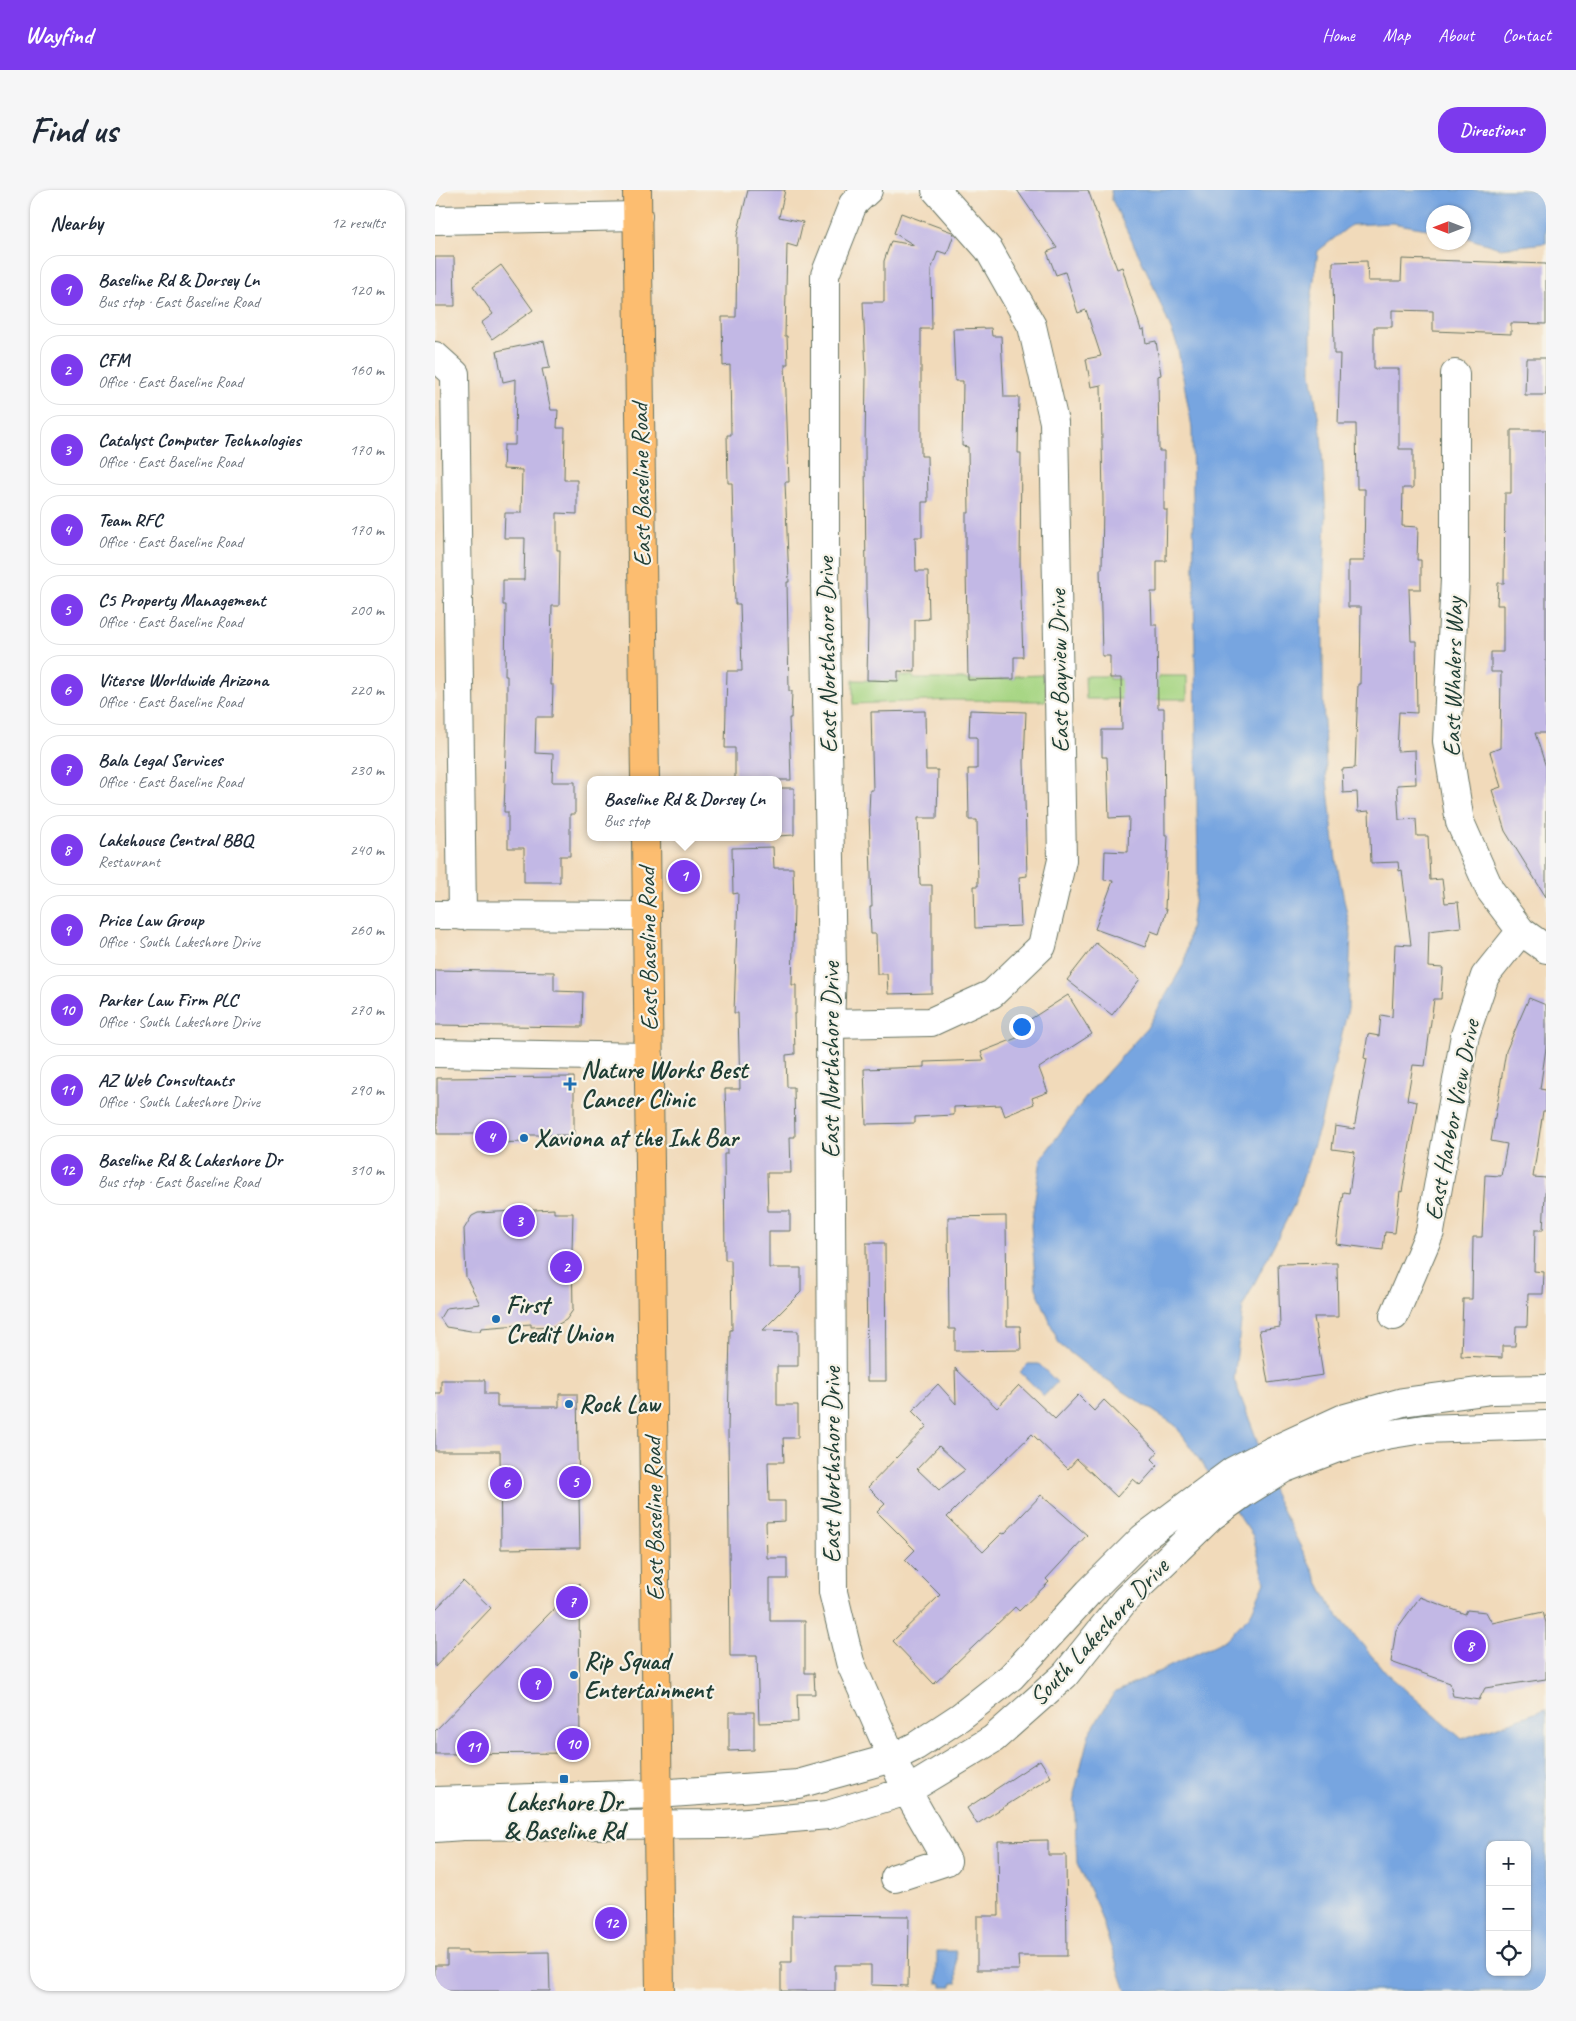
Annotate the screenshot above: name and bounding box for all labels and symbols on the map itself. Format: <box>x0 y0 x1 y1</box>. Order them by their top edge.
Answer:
north arrow <box>1426 205 1471 250</box>
street label: East Baseline Road <box>624 400 658 567</box>
street label: East Northshore Drive <box>809 555 845 753</box>
street label: East Bayview Drive <box>1042 587 1076 753</box>
street label: East Whalers Way <box>1436 595 1470 757</box>
pin: 1 <box>668 857 700 895</box>
street label: East Baseline Road <box>631 864 665 1031</box>
street label: East Northshore Drive <box>815 960 847 1158</box>
your location <box>1009 1014 1035 1040</box>
street label: East Harbor View Drive <box>1417 1015 1487 1223</box>
place label: Nature Works Best Cancer Clinic <box>581 1054 750 1115</box>
marker: Nature Works Best Cancer Clinic <box>563 1077 577 1091</box>
pin: 4 <box>475 1118 507 1156</box>
place label: Xaviona at the Ink Bar <box>534 1122 741 1154</box>
marker: Xaviona at the Ink Bar <box>518 1132 530 1144</box>
pin: 3 <box>503 1202 535 1240</box>
pin: 2 <box>550 1248 582 1286</box>
place label: First Credit Union <box>506 1289 614 1350</box>
marker: First Credit Union <box>490 1313 502 1325</box>
street label: East Northshore Drive <box>816 1365 848 1563</box>
place label: Rock Law <box>579 1388 662 1420</box>
marker: Rock Law <box>563 1398 575 1410</box>
street label: East Baseline Road <box>637 1434 671 1601</box>
pin: 5 <box>559 1463 591 1501</box>
pin: 6 <box>490 1464 522 1502</box>
street label: South Lakeshore Drive <box>1022 1550 1177 1713</box>
pin: 7 <box>556 1583 588 1621</box>
pin: 8 <box>1454 1627 1486 1665</box>
place label: Rip Squad Entertainment <box>584 1645 714 1706</box>
pin: 9 <box>520 1665 552 1703</box>
marker: Rip Squad Entertainment <box>568 1669 580 1681</box>
pin: 10 <box>557 1725 589 1763</box>
pin: 11 <box>457 1728 489 1766</box>
marker: Lakeshore Dr & Baseline Rd <box>558 1773 570 1785</box>
place label: Lakeshore Dr & Baseline Rd <box>504 1786 628 1847</box>
pin: 12 <box>595 1904 627 1942</box>

